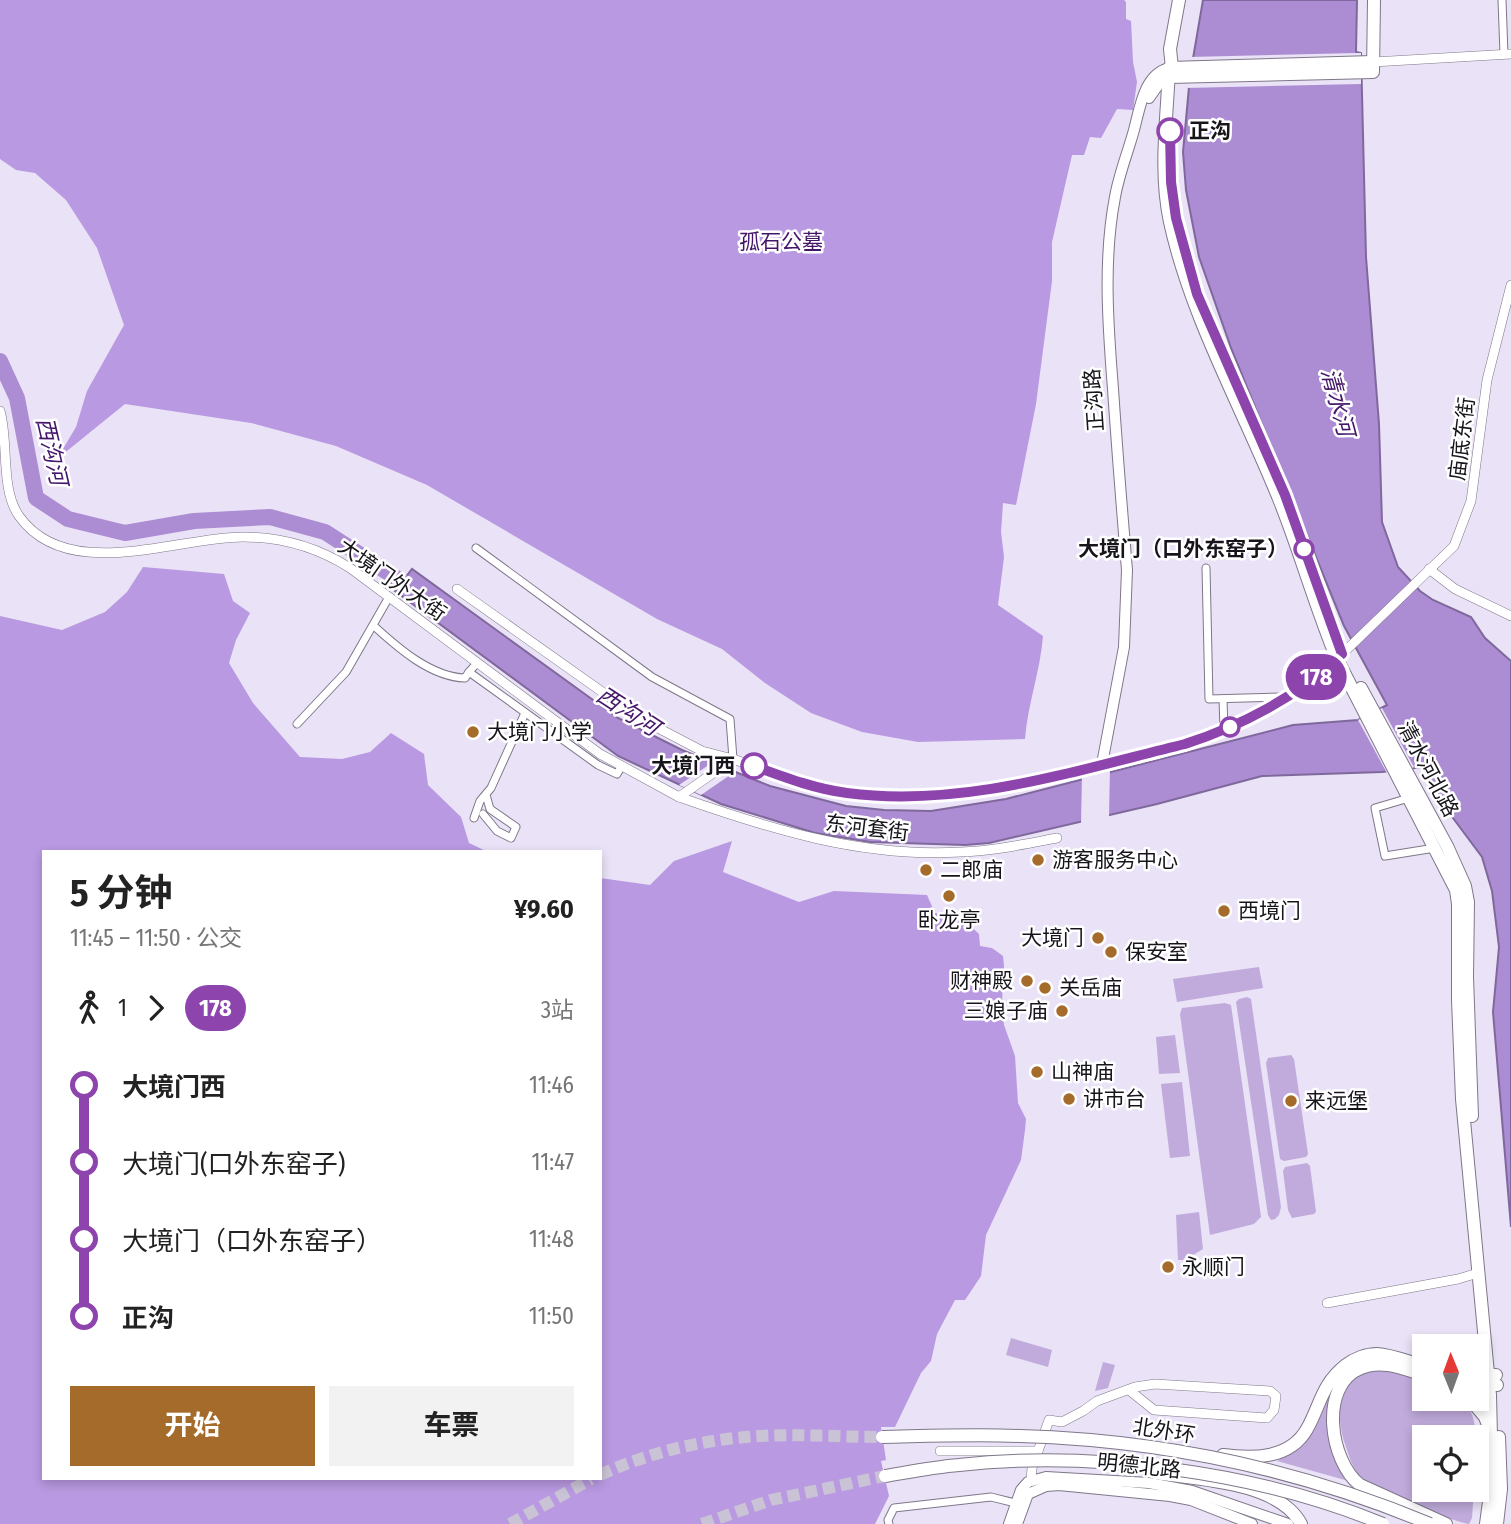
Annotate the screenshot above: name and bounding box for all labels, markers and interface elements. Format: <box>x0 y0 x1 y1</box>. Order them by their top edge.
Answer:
marker: 正沟 <box>1157 118 1183 144</box>
place label: 正沟 <box>1189 118 1231 144</box>
park label: 孤石公墓 <box>739 229 823 255</box>
water label: 清水河 <box>1316 365 1361 443</box>
street label: 正沟路 <box>1079 368 1109 432</box>
street label: 庙底东街 <box>1444 396 1480 482</box>
water label: 西沟河 <box>31 414 74 492</box>
street label: 大境门外大街 <box>333 533 451 627</box>
place label: 大境门（口外东窑子） <box>1078 536 1288 562</box>
marker: 大境门（口外东窑子） <box>1294 539 1314 559</box>
line badge: 178 <box>1276 654 1356 700</box>
text: 178 <box>1300 663 1332 691</box>
water label: 西沟河 <box>591 680 668 744</box>
unlabelled marker <box>1220 717 1240 737</box>
street label: 清水河北路 <box>1392 717 1464 821</box>
place label: 大境门小学 <box>487 719 592 745</box>
marker: 大境门小学 <box>465 724 481 740</box>
place label: 大境门西 <box>651 753 735 779</box>
marker: 大境门西 <box>741 753 767 779</box>
street label: 东河套街 <box>824 810 910 846</box>
place label: 游客服务中心 <box>1052 847 1178 873</box>
marker: 游客服务中心 <box>1030 852 1046 868</box>
place label: 二郎庙 <box>940 857 1003 883</box>
marker: 二郎庙 <box>918 862 934 878</box>
text: 5 分钟 <box>70 870 173 916</box>
marker: 卧龙亭 <box>941 888 957 904</box>
text: ¥9.60 <box>514 894 574 925</box>
place label: 西境门 <box>1238 898 1301 924</box>
marker: 西境门 <box>1216 903 1232 919</box>
place label: 卧龙亭 <box>918 907 981 933</box>
text: 11:45 – 11:50 · 公交 <box>70 924 242 952</box>
place label: 大境门 <box>1021 925 1084 951</box>
marker: 大境门 <box>1090 930 1106 946</box>
place label: 保安室 <box>1125 939 1188 965</box>
marker: 保安室 <box>1103 944 1119 960</box>
place label: 财神殿 <box>950 968 1013 994</box>
marker: 财神殿 <box>1019 973 1035 989</box>
place label: 关岳庙 <box>1059 975 1122 1001</box>
marker: 关岳庙 <box>1037 980 1053 996</box>
icon: walk <box>70 989 108 1027</box>
icon: forward <box>137 989 175 1027</box>
text: 1 <box>118 994 127 1022</box>
text: 178 <box>199 994 232 1022</box>
text: 3站 <box>541 996 574 1024</box>
place label: 三娘子庙 <box>964 998 1048 1024</box>
marker: 三娘子庙 <box>1054 1003 1070 1019</box>
place label: 山神庙 <box>1051 1059 1114 1085</box>
marker: 山神庙 <box>1029 1064 1045 1080</box>
text: 11:46 <box>529 1071 574 1099</box>
text: 大境门西 <box>122 1072 226 1103</box>
place label: 讲市台 <box>1083 1086 1146 1112</box>
place label: 来远堡 <box>1305 1088 1368 1114</box>
marker: 讲市台 <box>1061 1091 1077 1107</box>
marker: 来远堡 <box>1283 1093 1299 1109</box>
text: 11:47 <box>532 1148 574 1176</box>
text: 大境门(口外东窑子) <box>122 1149 345 1180</box>
text: 11:48 <box>529 1225 574 1253</box>
text: 大境门（口外东窑子） <box>122 1226 382 1257</box>
place label: 永顺门 <box>1182 1254 1245 1280</box>
marker: 永顺门 <box>1160 1259 1176 1275</box>
text: 11:50 <box>529 1302 574 1330</box>
text: 正沟 <box>122 1303 174 1334</box>
north arrow <box>1412 1334 1489 1410</box>
map controls <box>1412 1334 1489 1502</box>
button: 开始 <box>70 1386 315 1466</box>
button: 车票 <box>329 1386 574 1466</box>
street label: 北外环 <box>1131 1413 1197 1449</box>
button: locate <box>1412 1425 1489 1502</box>
street label: 明德北路 <box>1096 1449 1182 1483</box>

